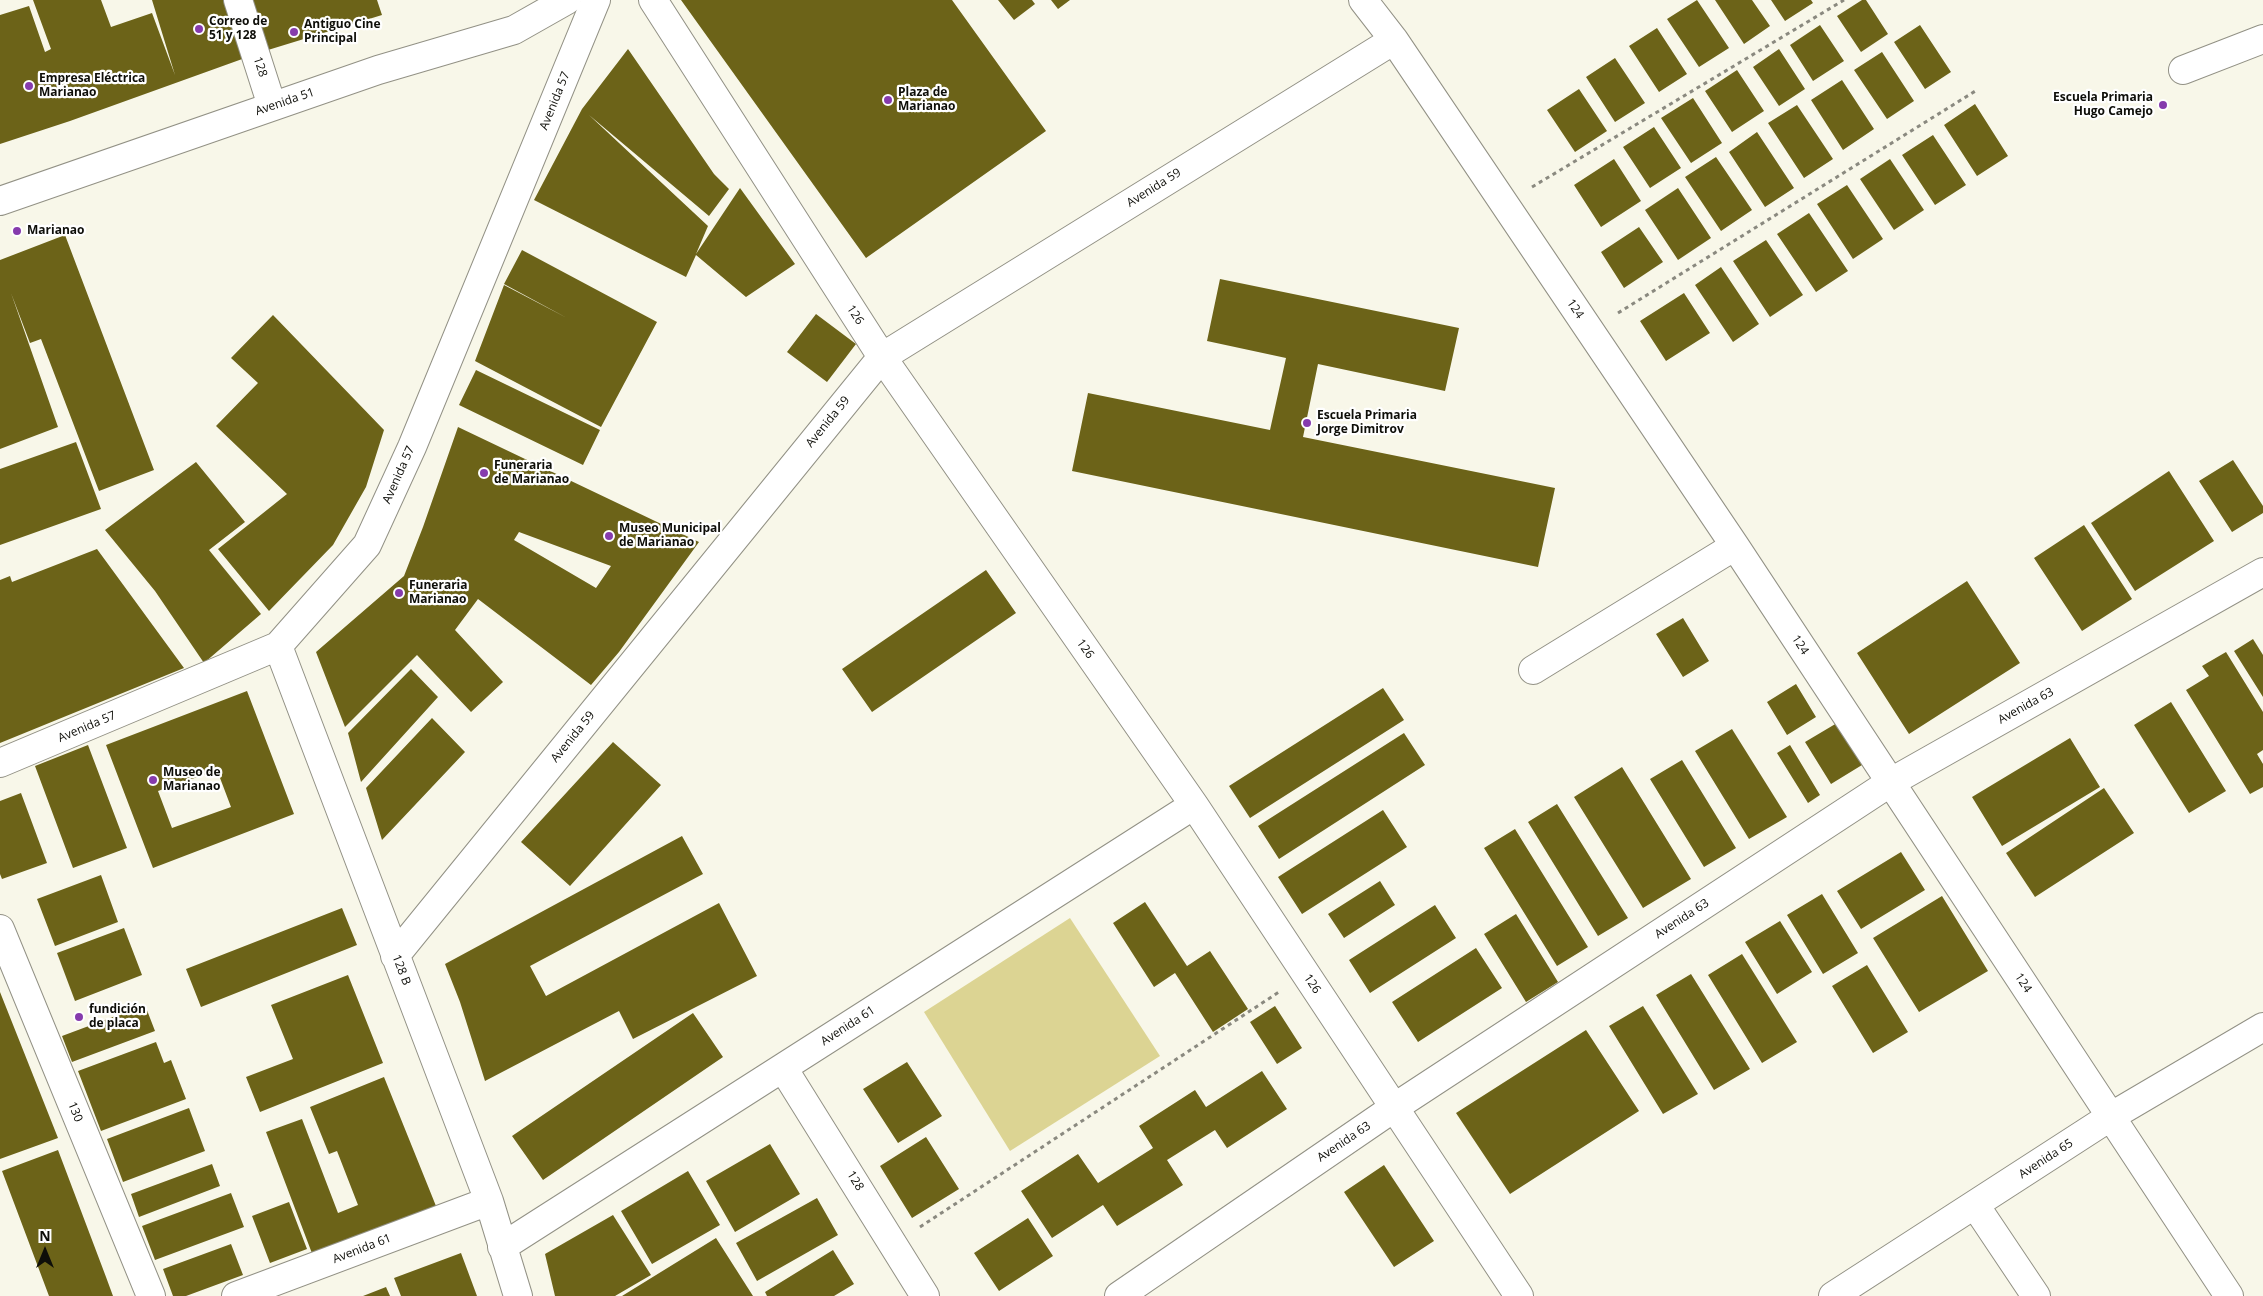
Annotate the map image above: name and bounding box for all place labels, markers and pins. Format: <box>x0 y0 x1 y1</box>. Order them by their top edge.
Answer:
place label: Correo de 51 y 128 <box>209 15 267 43</box>
place label: Antiguo Cine Principal <box>304 18 381 46</box>
marker: Correo de 51 y 128 <box>193 23 205 35</box>
marker: Antiguo Cine Principal <box>288 26 300 38</box>
place label: Empresa Eléctrica Marianao <box>39 72 145 100</box>
marker: Empresa Eléctrica Marianao <box>23 80 35 92</box>
place label: Plaza de Marianao <box>898 86 955 114</box>
place label: Escuela Primaria Hugo Camejo <box>2053 91 2153 119</box>
marker: Plaza de Marianao <box>882 94 894 106</box>
marker: Escuela Primaria Hugo Camejo <box>2157 99 2169 111</box>
place label: Marianao <box>27 224 84 238</box>
marker: Marianao <box>11 225 23 237</box>
place label: Escuela Primaria Jorge Dimitrov <box>1317 409 1417 437</box>
marker: Escuela Primaria Jorge Dimitrov <box>1301 417 1313 429</box>
place label: Funeraria de Marianao <box>494 459 569 487</box>
marker: Funeraria de Marianao <box>478 467 490 479</box>
place label: Museo Municipal de Marianao <box>619 522 721 550</box>
marker: Museo Municipal de Marianao <box>603 530 615 542</box>
place label: Funeraria Marianao <box>409 579 468 607</box>
marker: Funeraria Marianao <box>393 587 405 599</box>
place label: Museo de Marianao <box>163 766 220 794</box>
marker: Museo de Marianao <box>147 774 159 786</box>
place label: fundición de placa <box>89 1003 146 1031</box>
marker: fundición de placa <box>73 1011 85 1023</box>

